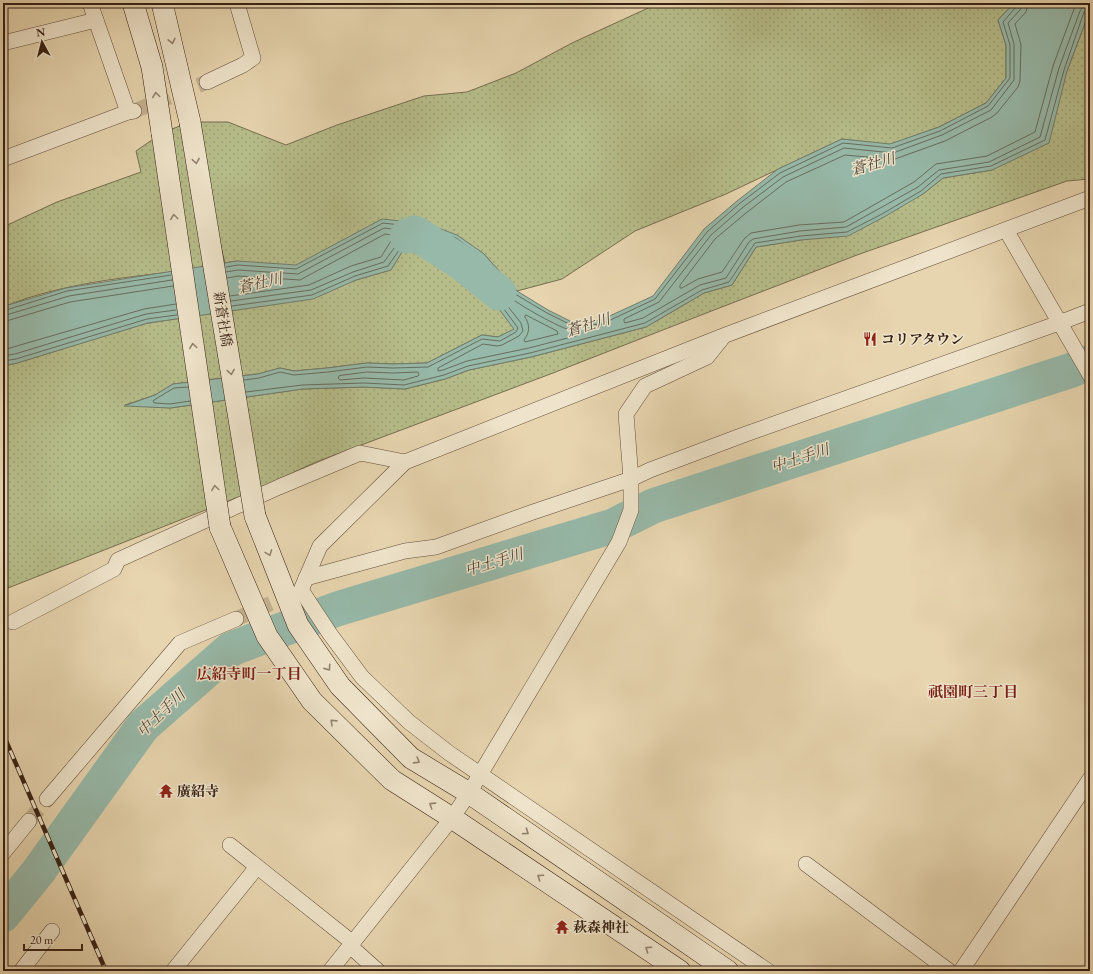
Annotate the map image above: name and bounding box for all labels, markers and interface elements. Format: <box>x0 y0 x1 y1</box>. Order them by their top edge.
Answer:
north arrow <box>22 22 62 62</box>
text: N <box>36 25 46 40</box>
one-way arrow <box>167 37 176 44</box>
one-way arrow <box>152 92 161 98</box>
water label: 蒼社川 <box>849 148 899 179</box>
one-way arrow <box>191 158 200 164</box>
one-way arrow <box>170 214 179 220</box>
water label: 蒼社川 <box>236 268 286 297</box>
street label: 新蒼社橋 <box>210 290 236 348</box>
water label: 蒼社川 <box>564 308 614 340</box>
place label: コリアタウン <box>881 330 964 348</box>
restaurant icon: コリアタウン <box>862 331 878 347</box>
one-way arrow <box>189 342 198 349</box>
one-way arrow <box>226 369 235 375</box>
water label: 中土手川 <box>768 439 833 476</box>
one-way arrow <box>211 485 220 491</box>
water label: 中土手川 <box>462 543 527 579</box>
one-way arrow <box>265 549 273 556</box>
district label: 広紹寺町一丁目 <box>196 664 302 683</box>
one-way arrow <box>323 664 331 671</box>
district label: 祇園町三丁目 <box>928 682 1018 701</box>
water label: 中土手川 <box>132 684 190 740</box>
one-way arrow <box>330 719 338 727</box>
one-way arrow <box>413 757 420 764</box>
place label: 廣紹寺 <box>177 782 219 800</box>
temple icon: 廣紹寺 <box>158 783 174 799</box>
one-way arrow <box>429 802 436 810</box>
one-way arrow <box>522 827 529 835</box>
one-way arrow <box>537 874 544 882</box>
place label: 萩森神社 <box>573 918 629 936</box>
temple icon: 萩森神社 <box>554 919 570 935</box>
scale bar <box>24 926 82 952</box>
text: 20 m <box>30 932 54 948</box>
one-way arrow <box>645 946 652 954</box>

